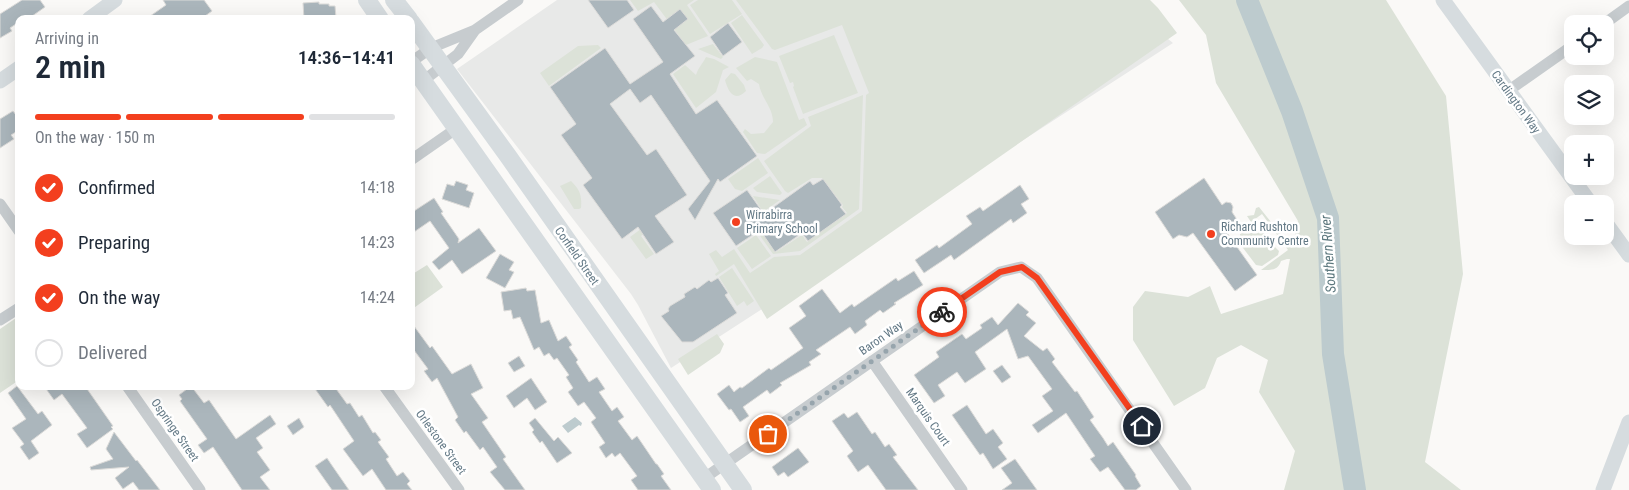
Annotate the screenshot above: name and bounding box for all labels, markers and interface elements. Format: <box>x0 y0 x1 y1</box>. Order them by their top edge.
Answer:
map controls <box>1564 15 1614 245</box>
button: locate <box>1564 15 1614 65</box>
text: Arriving in <box>35 29 99 48</box>
text: 14:36–14:41 <box>298 46 395 69</box>
text: 2 min <box>35 48 106 86</box>
street label: Cardington Way <box>1489 68 1543 136</box>
button: layers <box>1564 75 1614 125</box>
text: On the way · 150 m <box>35 128 155 147</box>
button: + <box>1564 135 1614 185</box>
icon: check <box>35 174 63 202</box>
text: Confirmed <box>78 176 155 199</box>
text: 14:18 <box>360 178 395 197</box>
button: − <box>1564 195 1614 245</box>
place label: Wirrabirra Primary School <box>746 208 818 236</box>
water label: Southern River <box>1317 214 1339 293</box>
marker: Wirrabirra Primary School <box>730 216 742 228</box>
place label: Richard Rushton Community Centre <box>1221 220 1309 248</box>
street label: Corfield Street <box>552 224 602 288</box>
marker: Richard Rushton Community Centre <box>1205 228 1217 240</box>
icon: check <box>35 229 63 257</box>
text: Preparing <box>78 231 150 254</box>
text: 14:23 <box>360 233 395 252</box>
icon: check <box>35 284 63 312</box>
text: On the way <box>78 286 160 309</box>
courier <box>917 287 967 337</box>
text: 14:24 <box>360 288 395 307</box>
icon: bike <box>928 298 956 326</box>
street label: Baron Way <box>856 318 906 358</box>
text: Delivered <box>78 341 147 364</box>
street label: Marquis Court <box>903 385 953 449</box>
street label: Ospringe Street <box>148 396 202 464</box>
pin <box>1121 405 1163 447</box>
street label: Orlestone Street <box>413 407 469 477</box>
icon: home <box>1128 412 1156 440</box>
pin <box>747 413 789 455</box>
icon: bag <box>754 420 782 448</box>

